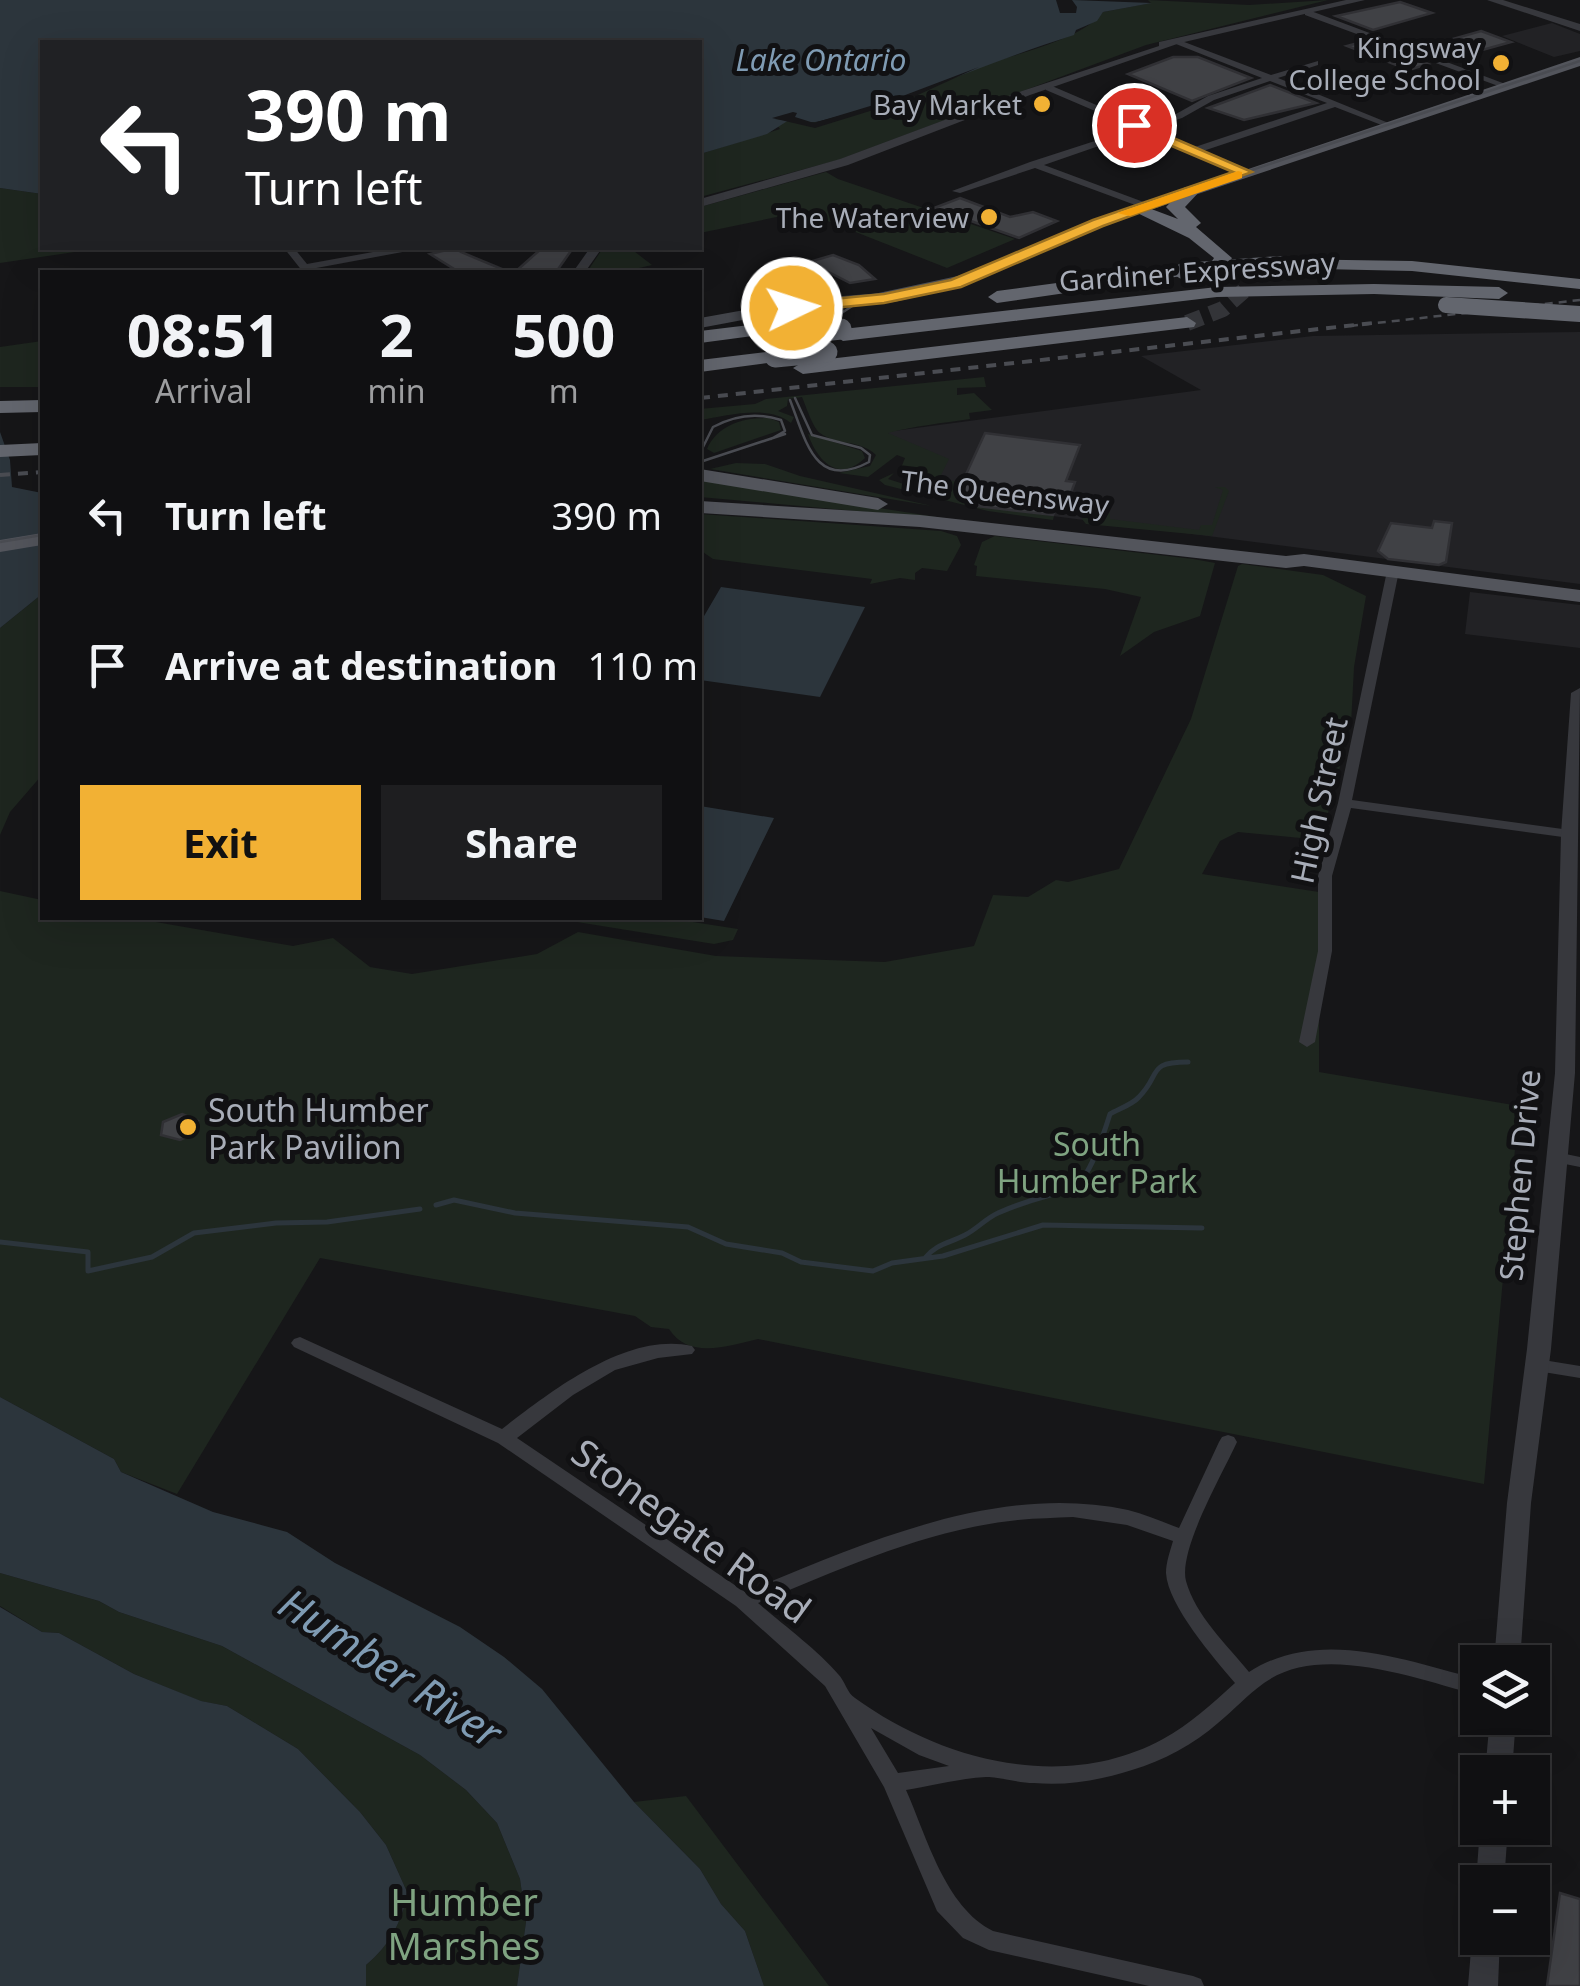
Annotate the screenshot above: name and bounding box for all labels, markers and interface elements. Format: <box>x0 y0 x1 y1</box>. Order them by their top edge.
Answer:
place label: Kingsway College School <box>1289 28 1482 98</box>
water label: Lake Ontario <box>736 39 906 80</box>
marker: Kingsway College School <box>1490 52 1512 74</box>
text: 390 m <box>245 66 452 162</box>
icon: left <box>80 80 210 210</box>
pin <box>1092 83 1177 168</box>
place label: Bay Market <box>873 85 1022 123</box>
marker: Bay Market <box>1031 93 1053 115</box>
icon: arrive <box>1107 98 1162 153</box>
text: Turn left <box>245 157 422 218</box>
place label: The Waterview <box>776 198 969 236</box>
marker: The Waterview <box>978 206 1000 228</box>
street label: Gardiner Expressway <box>1058 242 1337 300</box>
position arrow <box>740 256 844 360</box>
text: 08:51 <box>127 293 281 375</box>
text: 2 <box>379 293 414 375</box>
text: 500 <box>512 293 615 375</box>
text: Arrival <box>155 369 253 412</box>
text: min <box>368 369 426 412</box>
text: m <box>549 369 579 412</box>
street label: The Queensway <box>899 460 1112 524</box>
icon: left <box>80 488 135 543</box>
text: Turn left <box>165 489 327 541</box>
text: 390 m <box>551 489 662 541</box>
icon: arrive <box>80 638 135 693</box>
text: Arrive at destination <box>165 639 557 691</box>
text: 110 m <box>587 639 698 691</box>
street label: High Street <box>1279 713 1357 887</box>
button: Exit <box>80 785 361 900</box>
button: Share <box>381 785 662 900</box>
street label: Stephen Drive <box>1488 1068 1550 1282</box>
place label: South Humber Park Pavilion <box>208 1088 429 1168</box>
marker: South Humber Park Pavilion <box>177 1116 199 1138</box>
park label: South Humber Park <box>997 1122 1197 1202</box>
street label: Stonegate Road <box>562 1426 822 1634</box>
water label: Humber River <box>269 1574 515 1762</box>
map controls <box>1460 1645 1550 1955</box>
button: layers <box>1460 1645 1550 1735</box>
button: + <box>1460 1755 1550 1845</box>
button: − <box>1460 1865 1550 1955</box>
park label: Humber Marshes <box>388 1875 540 1971</box>

